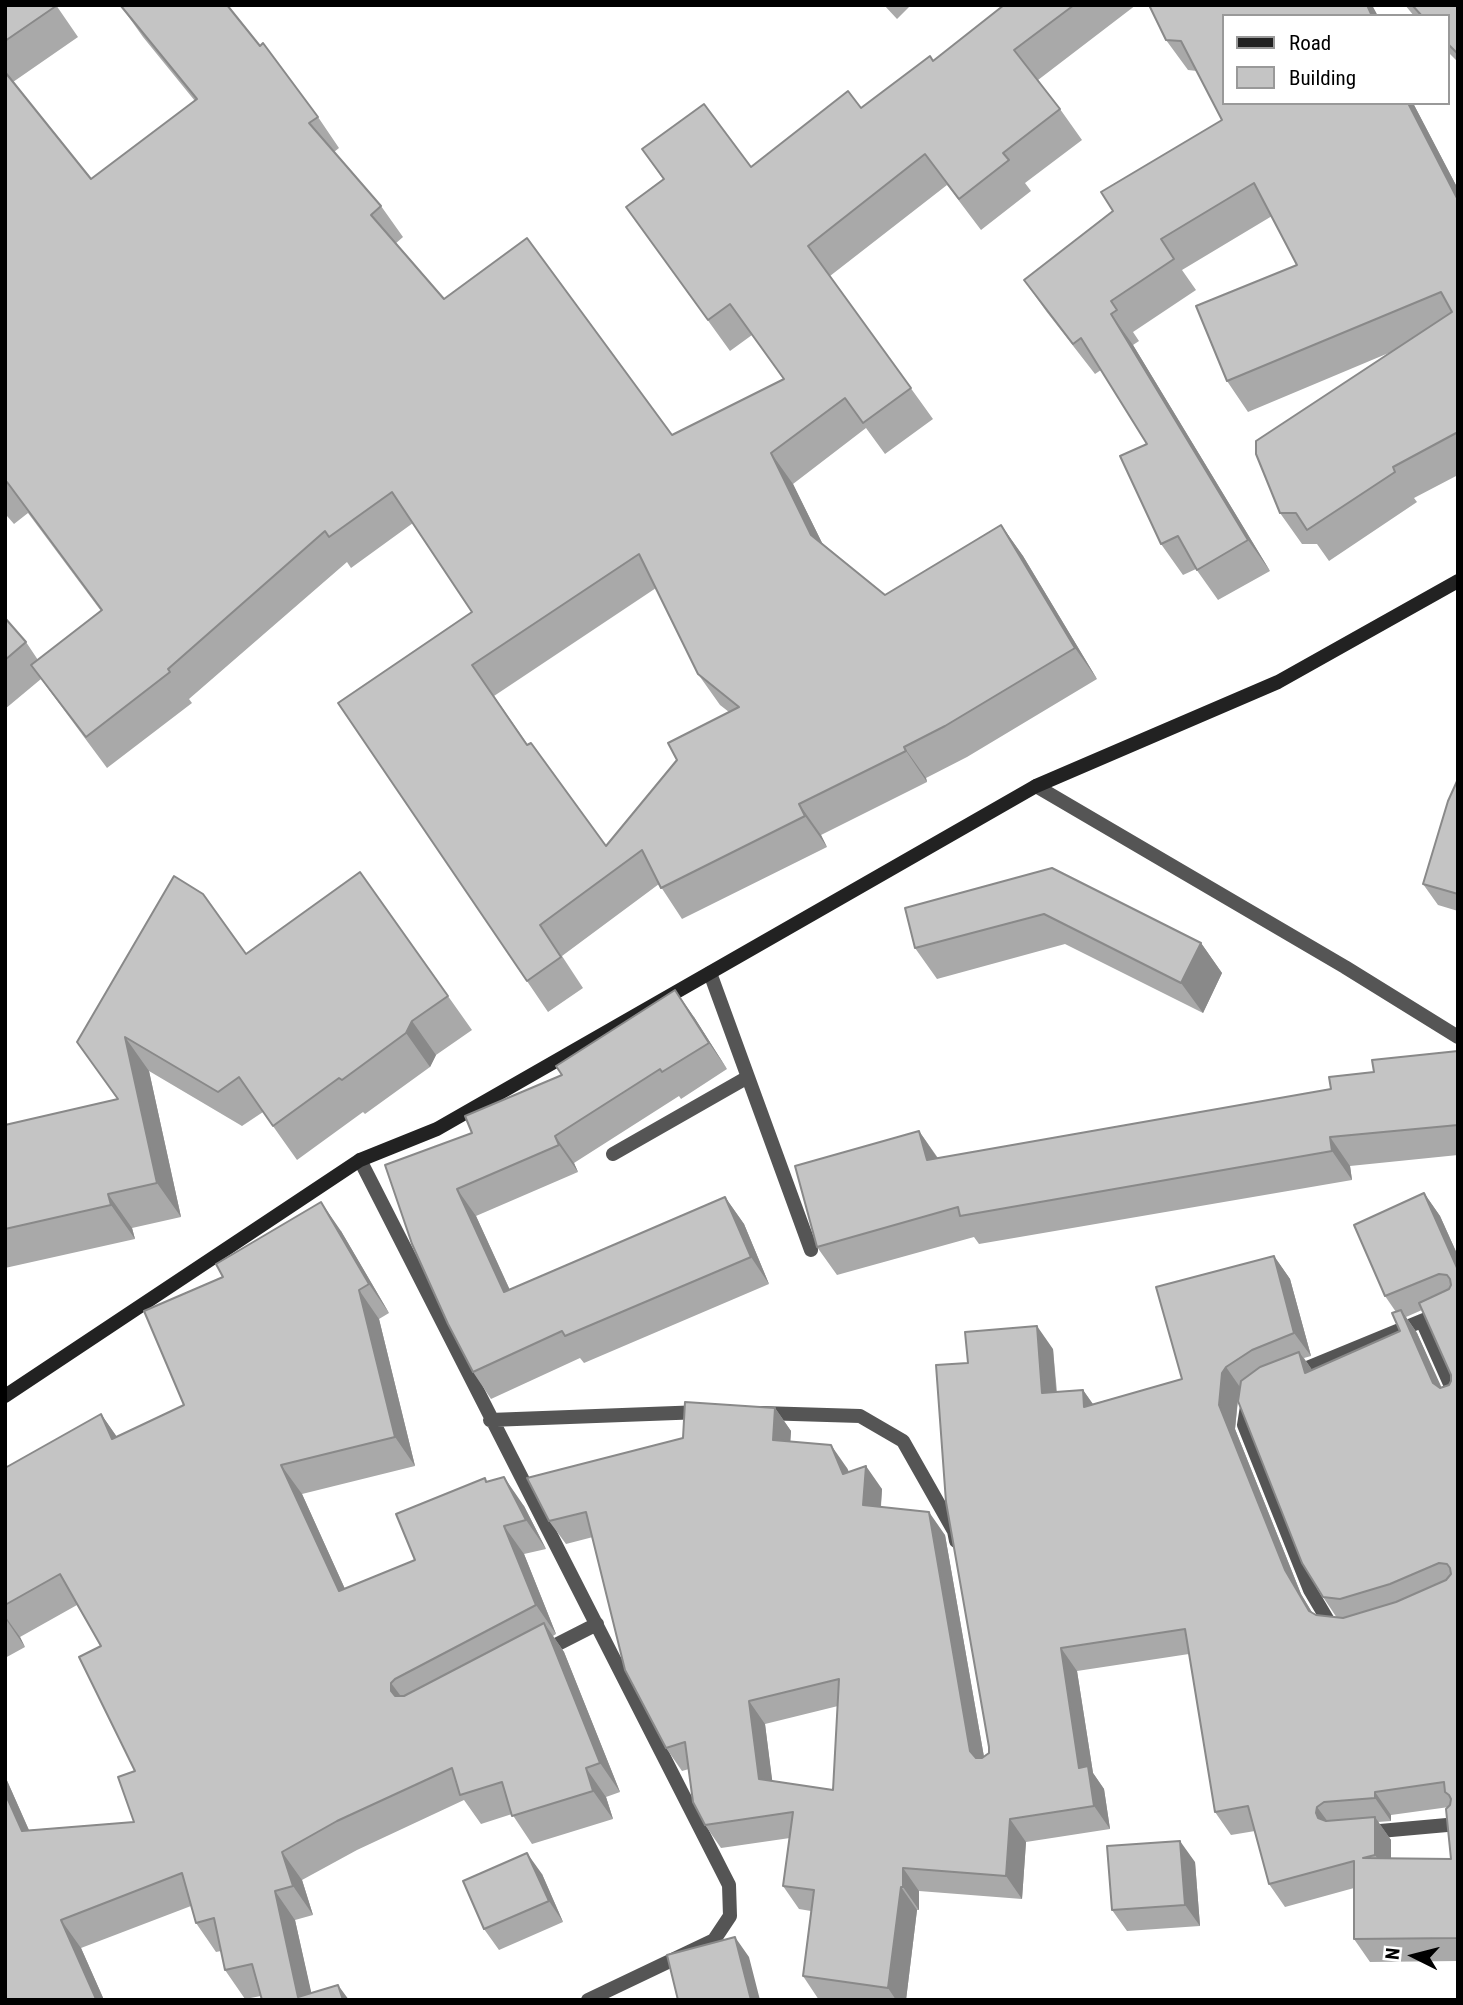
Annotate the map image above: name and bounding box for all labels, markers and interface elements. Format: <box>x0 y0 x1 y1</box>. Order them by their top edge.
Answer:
legend <box>1222 14 1449 105</box>
text: Road <box>1289 31 1331 55</box>
text: Building <box>1289 66 1356 90</box>
north arrow <box>1379 1921 1449 1991</box>
text: N <box>1381 1947 1405 1961</box>

